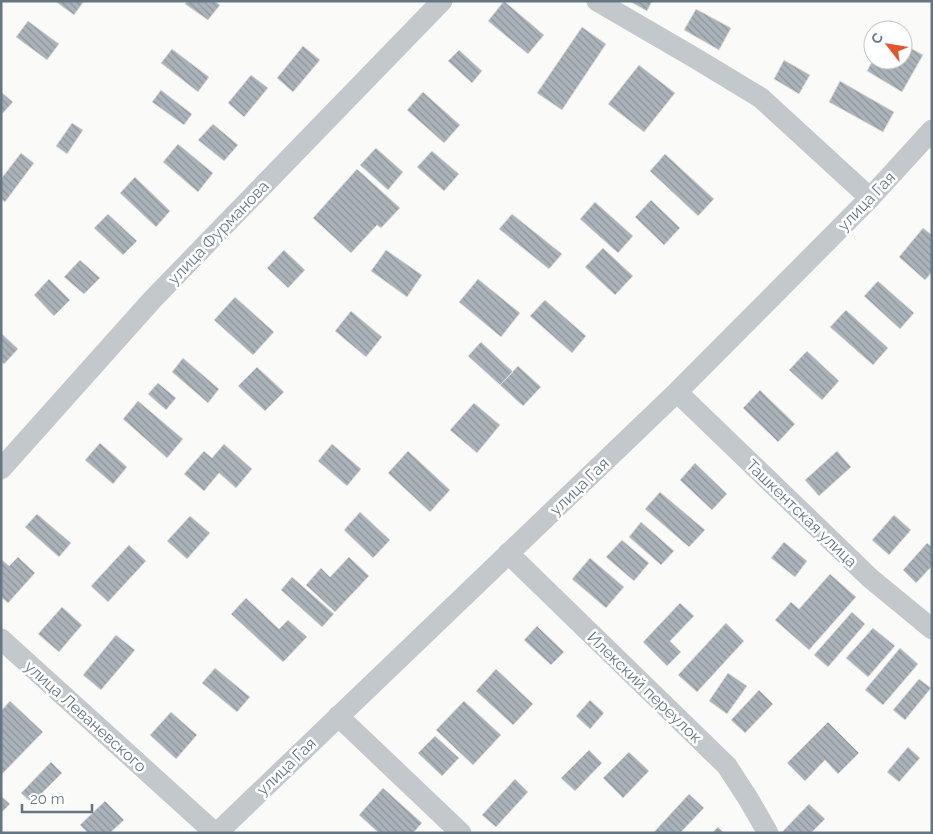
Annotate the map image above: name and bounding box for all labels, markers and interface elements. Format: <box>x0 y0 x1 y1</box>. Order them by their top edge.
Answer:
north arrow <box>863 20 913 70</box>
text: С <box>868 30 886 47</box>
street label: улица Гая <box>834 168 899 235</box>
street label: улица Фурманова <box>164 177 273 288</box>
street label: улица Гая <box>546 454 613 519</box>
street label: Ташкентская улица <box>742 456 861 571</box>
street label: Илекский переулок <box>583 628 706 747</box>
street label: улица Леваневского <box>21 657 150 776</box>
street label: улица Гая <box>253 734 320 799</box>
scale bar <box>22 782 92 814</box>
text: 20 m <box>30 790 65 808</box>

